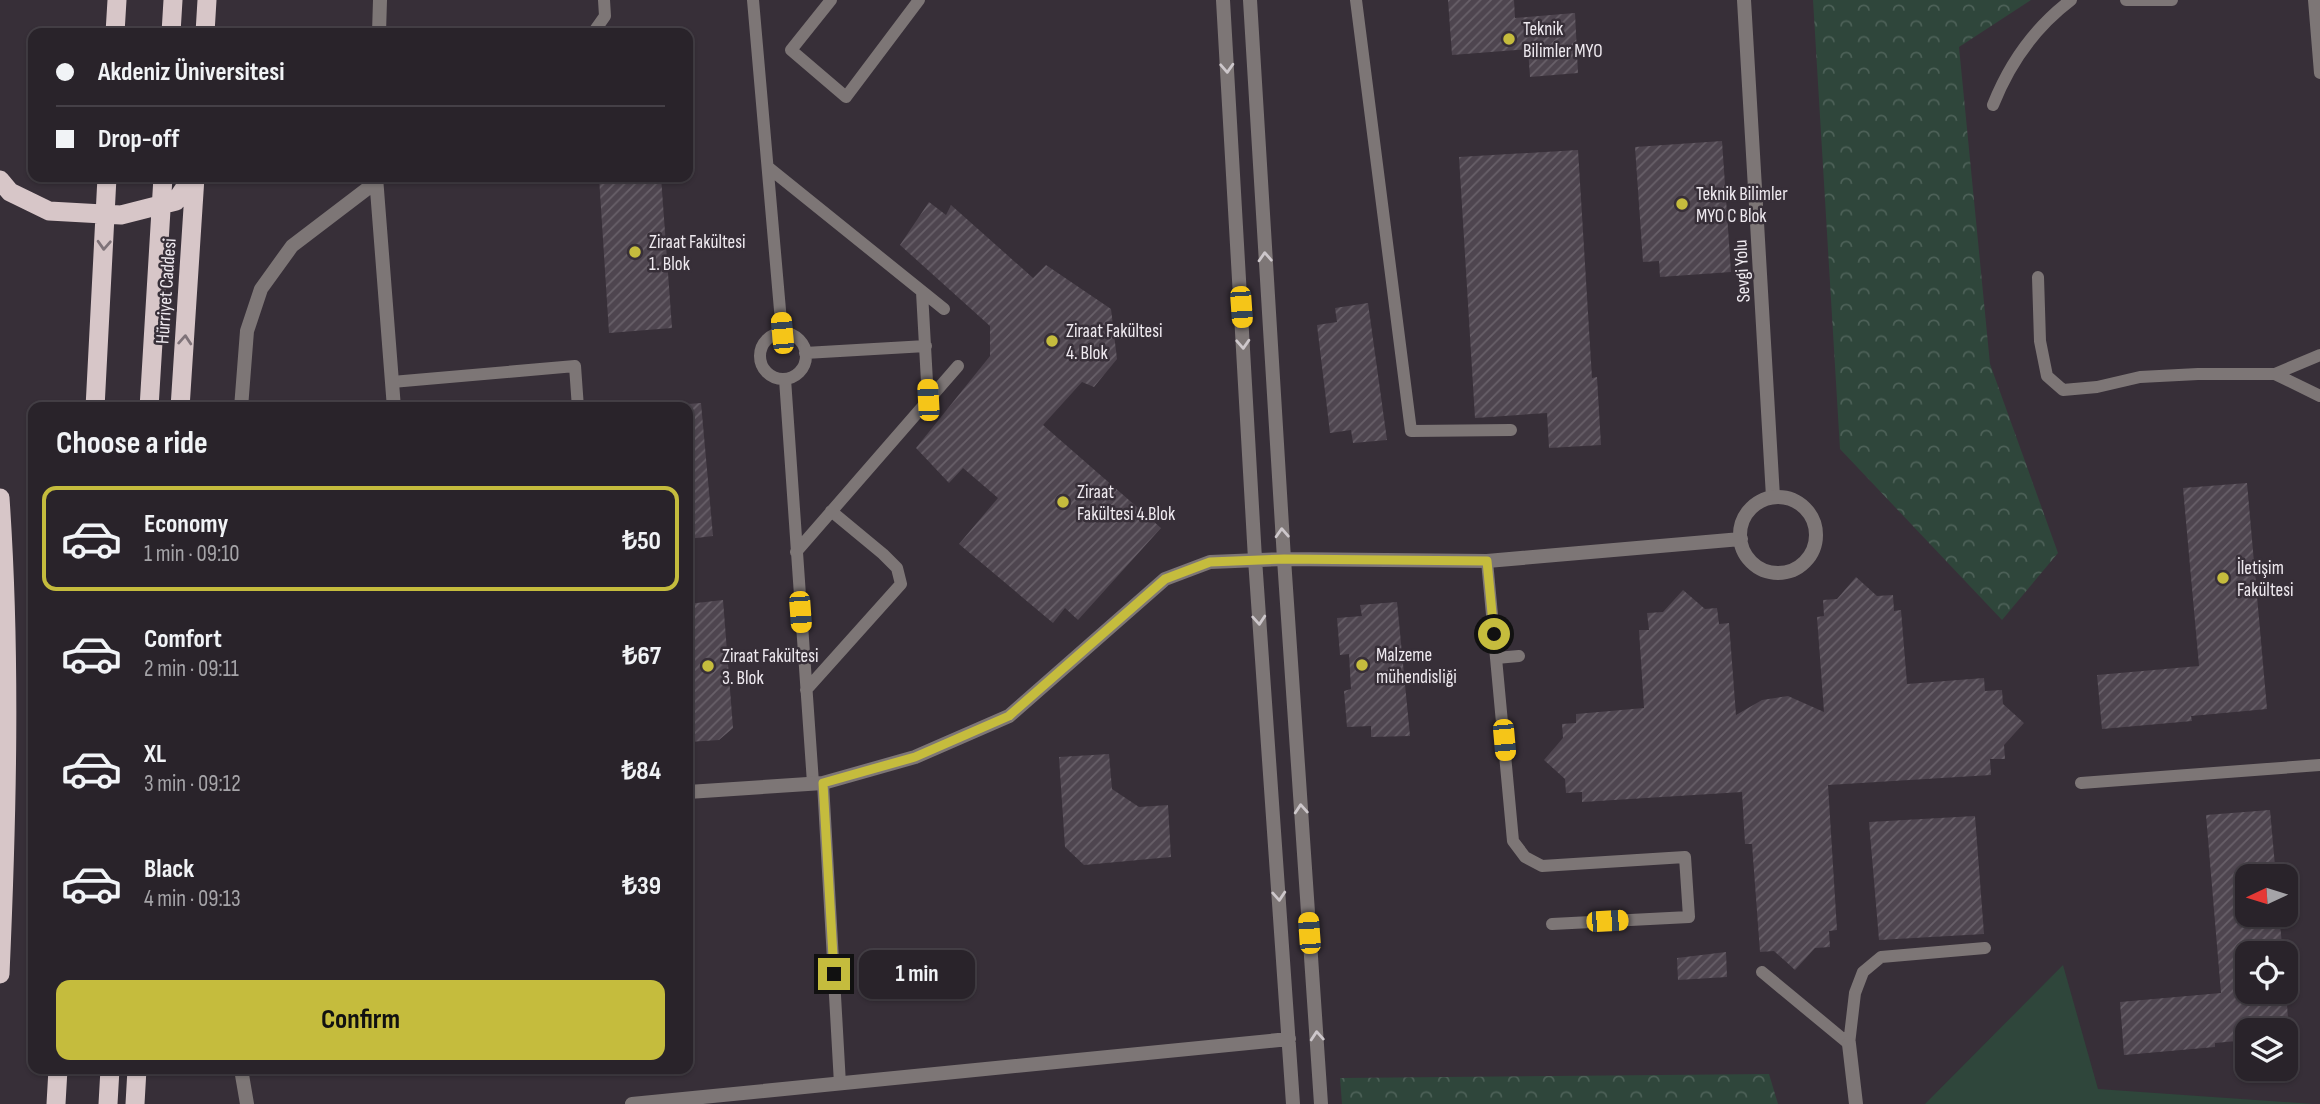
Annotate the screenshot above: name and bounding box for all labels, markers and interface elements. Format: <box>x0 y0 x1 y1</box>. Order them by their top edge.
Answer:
place label: Teknik Bilimler MYO <box>1523 18 1603 63</box>
marker: Teknik Bilimler MYO <box>1501 31 1517 47</box>
text: Akdeniz Üniversitesi <box>98 57 285 88</box>
one-way arrow <box>1219 63 1234 74</box>
text: Drop-off <box>98 124 179 155</box>
place label: Teknik Bilimler MYO C Blok <box>1696 183 1788 228</box>
marker: Teknik Bilimler MYO C Blok <box>1674 196 1690 212</box>
place label: Ziraat Fakültesi 1. Blok <box>649 231 746 276</box>
street label: Hürriyet Caddesi <box>151 238 182 345</box>
street label: Sevgi Yolu <box>1729 239 1756 303</box>
one-way arrow <box>96 240 111 251</box>
marker: Ziraat Fakültesi 1. Blok <box>627 244 643 260</box>
one-way arrow <box>1258 251 1273 262</box>
car <box>1230 285 1253 329</box>
car <box>770 311 795 355</box>
place label: Ziraat Fakültesi 4. Blok <box>1066 320 1163 365</box>
marker: Ziraat Fakültesi 4. Blok <box>1044 333 1060 349</box>
one-way arrow <box>177 334 192 345</box>
one-way arrow <box>1235 339 1250 350</box>
car <box>917 378 940 422</box>
text: Choose a ride <box>56 424 208 463</box>
place label: Ziraat Fakültesi 4.Blok <box>1077 481 1176 526</box>
marker: Ziraat Fakültesi 4.Blok <box>1055 494 1071 510</box>
icon: car <box>60 507 123 570</box>
text: Economy <box>144 509 228 540</box>
text: ₺50 <box>622 526 661 557</box>
one-way arrow <box>1275 527 1290 538</box>
text: 1 min · 09:10 <box>144 540 240 568</box>
place label: İletişim Fakültesi <box>2237 557 2294 602</box>
marker: İletişim Fakültesi <box>2215 570 2231 586</box>
car <box>789 590 812 634</box>
one-way arrow <box>1252 615 1267 626</box>
route start <box>1478 618 1510 650</box>
icon: car <box>60 622 123 685</box>
text: Comfort <box>144 624 222 655</box>
text: ₺67 <box>623 641 661 672</box>
place label: Malzeme mühendisliği <box>1376 644 1457 689</box>
place label: Ziraat Fakültesi 3. Blok <box>722 645 819 690</box>
text: 2 min · 09:11 <box>144 655 239 683</box>
marker: Malzeme mühendisliği <box>1354 657 1370 673</box>
marker: Ziraat Fakültesi 3. Blok <box>700 658 716 674</box>
car <box>1492 718 1517 762</box>
icon: car <box>60 737 123 800</box>
text: XL <box>144 739 166 770</box>
text: ₺84 <box>621 756 661 787</box>
text: 3 min · 09:12 <box>144 770 241 798</box>
one-way arrow <box>1294 803 1309 814</box>
icon: car <box>60 852 123 915</box>
text: Black <box>144 854 194 885</box>
north arrow <box>2235 864 2298 928</box>
map controls <box>2235 864 2298 1081</box>
text: ₺39 <box>622 871 661 902</box>
text: 4 min · 09:13 <box>144 885 241 913</box>
one-way arrow <box>1271 891 1286 902</box>
car <box>1586 909 1629 933</box>
car <box>1298 911 1321 955</box>
button: locate <box>2235 941 2298 1004</box>
callout: 1 min <box>858 950 974 998</box>
route end <box>818 958 850 990</box>
text: 1 min <box>896 960 938 988</box>
button: Confirm <box>56 980 665 1060</box>
button: layers <box>2235 1018 2298 1081</box>
one-way arrow <box>1309 1030 1324 1041</box>

